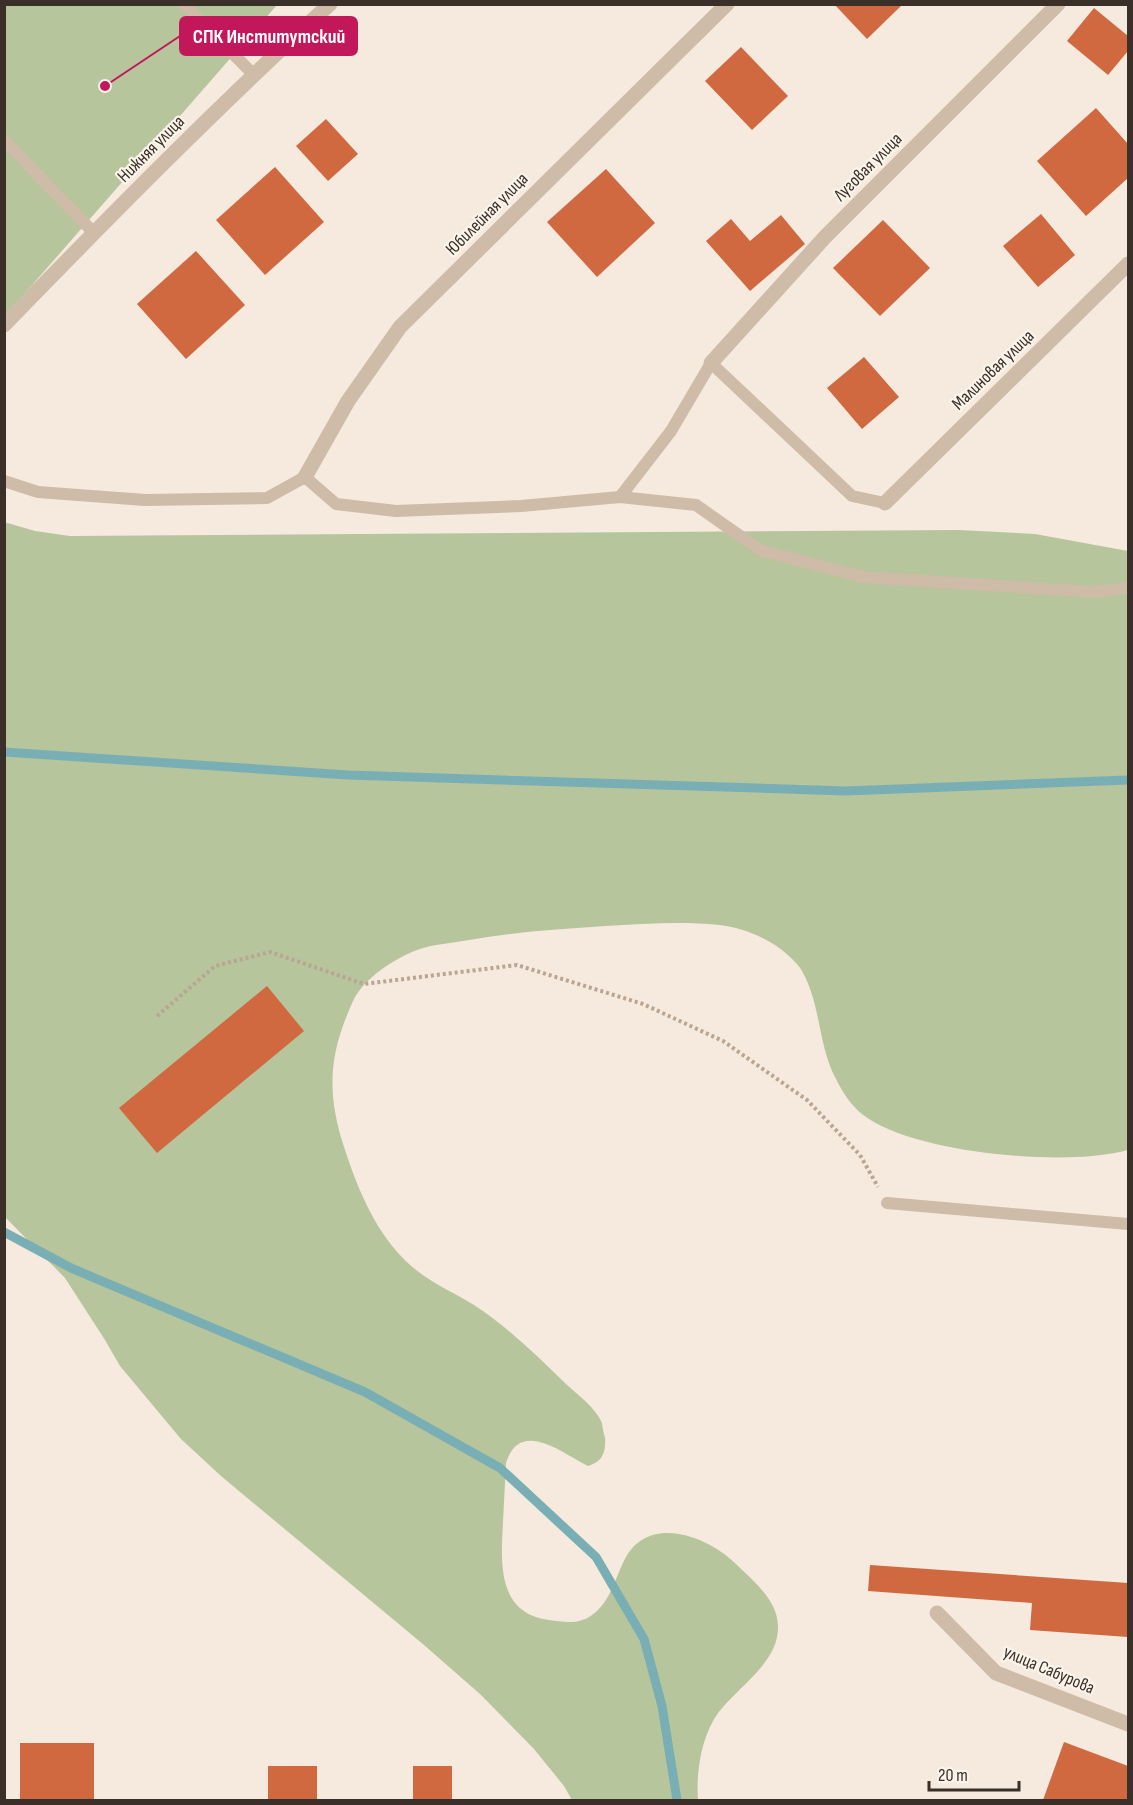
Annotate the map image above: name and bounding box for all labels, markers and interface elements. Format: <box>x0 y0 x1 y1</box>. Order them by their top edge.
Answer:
callout: СПК Институтский <box>180 17 357 55</box>
text: СПК Институтский <box>193 25 345 49</box>
street label: Нижняя улица <box>113 111 189 187</box>
street label: Луговая улица <box>829 129 906 206</box>
street label: Юбилейная улица <box>442 168 533 259</box>
street label: Малиновая улица <box>948 326 1038 414</box>
street label: улица Сабурова <box>1000 1641 1098 1699</box>
scale bar <box>929 1754 1019 1792</box>
text: 20 m <box>938 1765 968 1786</box>

